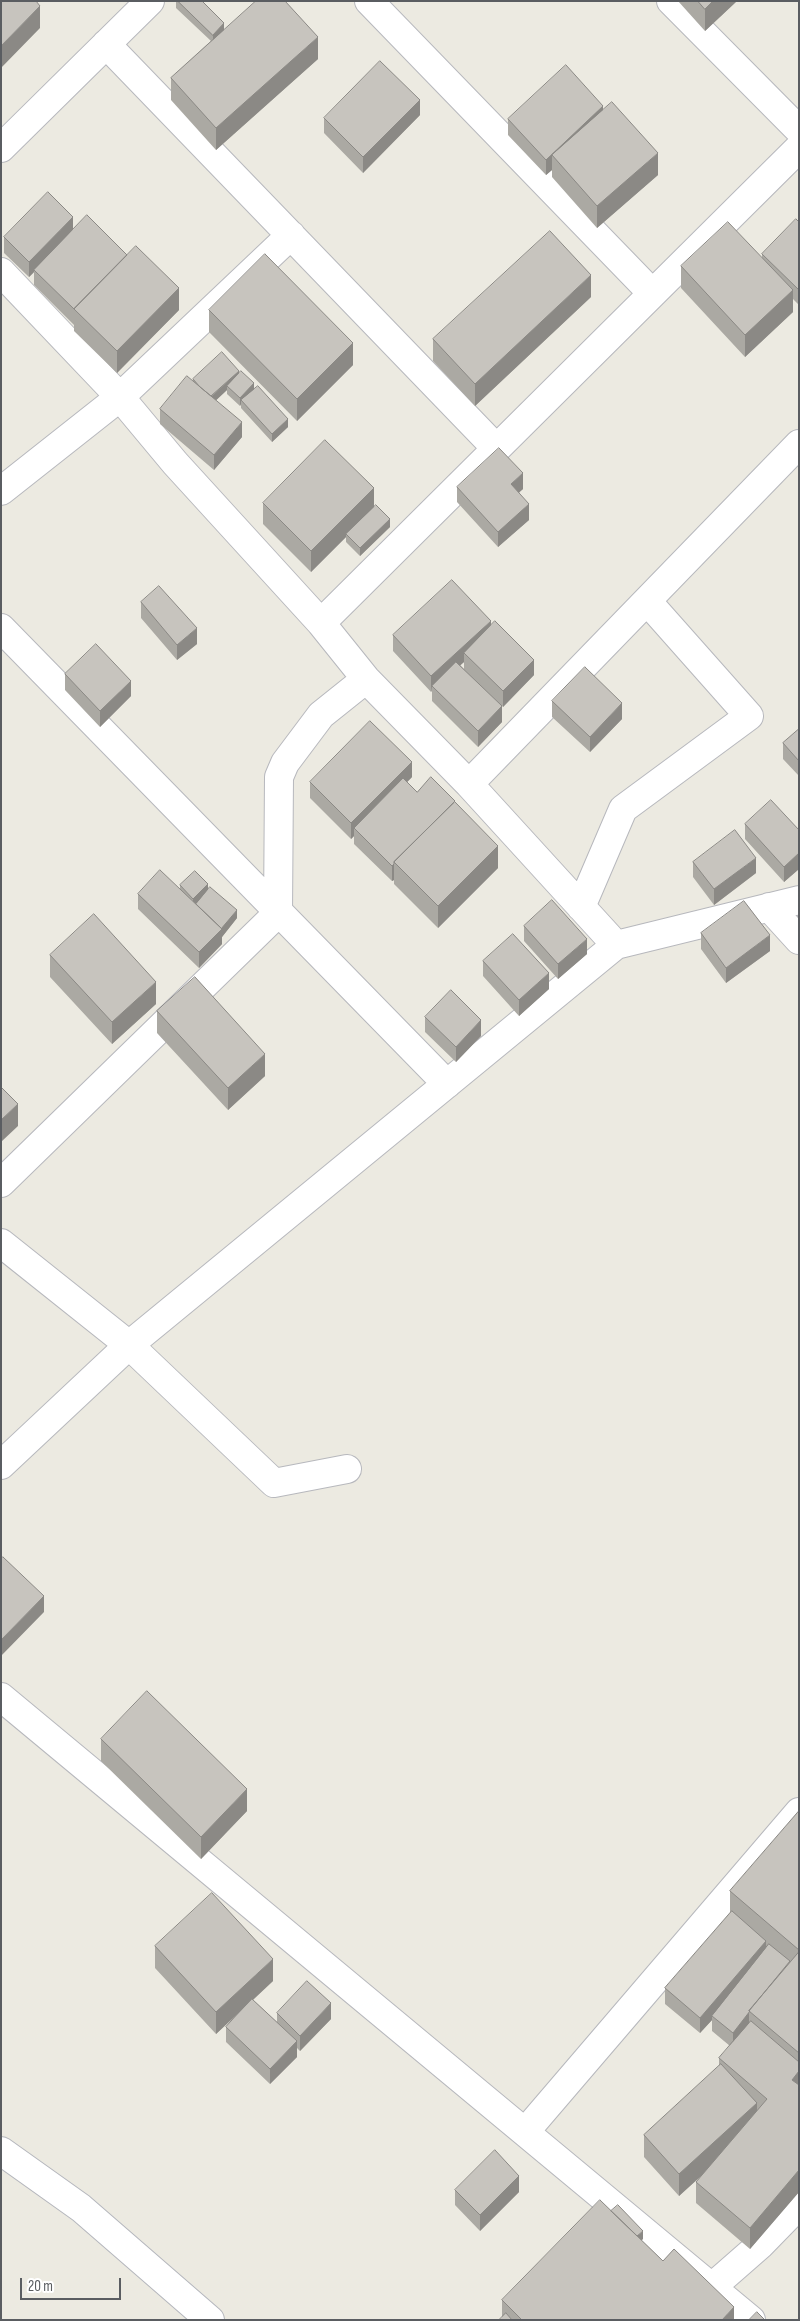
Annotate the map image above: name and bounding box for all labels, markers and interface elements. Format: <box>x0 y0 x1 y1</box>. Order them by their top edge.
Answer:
scale bar <box>22 2268 124 2300</box>
text: 20 m <box>28 2277 53 2296</box>

